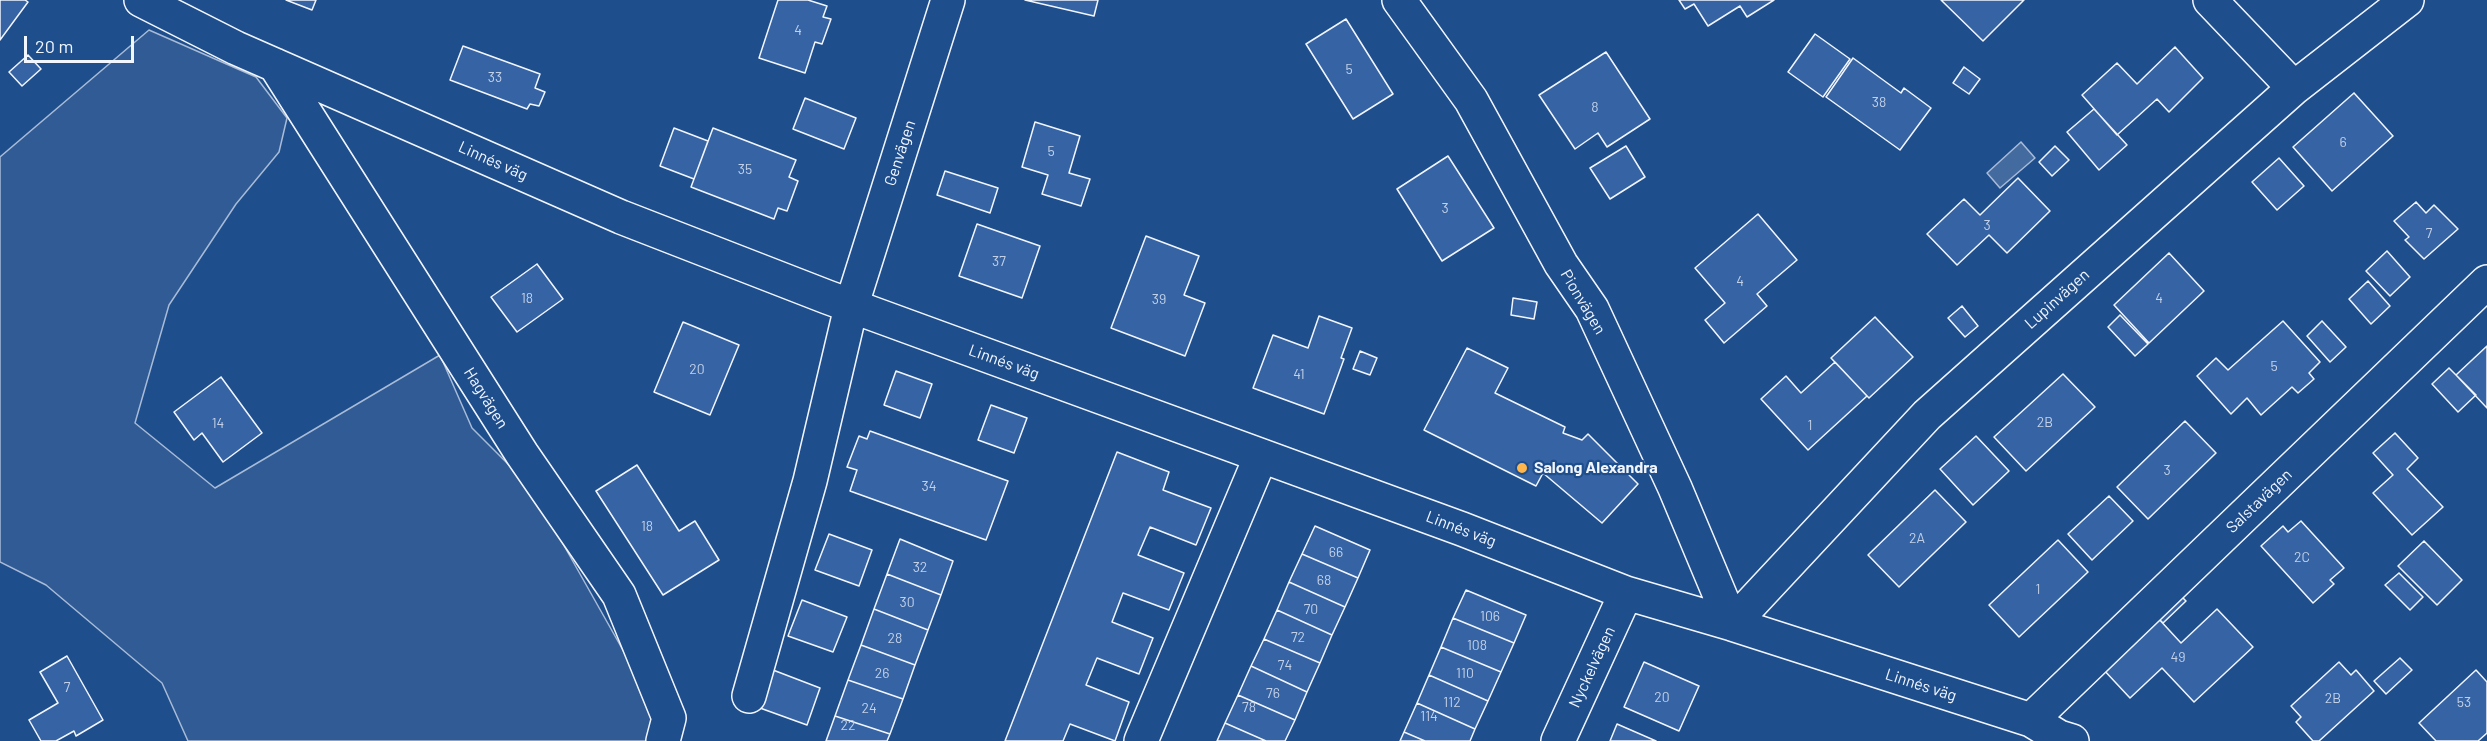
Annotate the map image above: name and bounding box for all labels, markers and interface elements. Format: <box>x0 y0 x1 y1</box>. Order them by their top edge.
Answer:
house number: 4 <box>794 22 802 38</box>
scale bar <box>27 24 136 62</box>
text: 20 m <box>35 35 73 57</box>
house number: 5 <box>1345 61 1353 77</box>
house number: 33 <box>488 69 502 85</box>
house number: 38 <box>1872 94 1886 110</box>
house number: 8 <box>1591 99 1599 115</box>
street label: Genvägen <box>880 118 920 188</box>
house number: 6 <box>2339 134 2347 150</box>
street label: Linnés väg <box>455 137 531 185</box>
house number: 5 <box>1047 143 1055 159</box>
house number: 35 <box>738 161 752 177</box>
house number: 3 <box>1441 200 1449 216</box>
house number: 3 <box>1983 217 1991 233</box>
house number: 7 <box>2426 225 2432 241</box>
house number: 37 <box>992 253 1006 269</box>
street label: Lupinvägen <box>2021 265 2093 333</box>
street label: Pionvägen <box>1556 266 1610 338</box>
house number: 4 <box>1736 273 1744 289</box>
house number: 18 <box>521 290 533 306</box>
house number: 4 <box>2155 290 2163 306</box>
house number: 39 <box>1152 291 1166 307</box>
street label: Linnés väg <box>966 340 1042 384</box>
house number: 5 <box>2270 358 2278 374</box>
house number: 20 <box>689 361 705 377</box>
street label: Hagvägen <box>460 364 512 432</box>
house number: 41 <box>1293 366 1305 382</box>
house number: 2B <box>2037 414 2053 430</box>
house number: 14 <box>212 415 224 431</box>
house number: 1 <box>1808 417 1812 433</box>
place label: Salong Alexandra <box>1534 458 1658 478</box>
marker: Salong Alexandra <box>1515 461 1529 475</box>
house number: 3 <box>2163 462 2171 478</box>
street label: Salstavägen <box>2222 465 2296 537</box>
house number: 34 <box>922 478 936 494</box>
street label: Linnés väg <box>1423 507 1499 551</box>
house number: 18 <box>641 518 653 534</box>
house number: 2A <box>1909 530 1925 546</box>
house number: 66 <box>1329 544 1343 560</box>
house number: 2C <box>2294 549 2310 565</box>
house number: 32 <box>913 559 927 575</box>
house number: 68 <box>1317 572 1331 588</box>
house number: 1 <box>2036 581 2040 597</box>
house number: 30 <box>899 594 915 610</box>
house number: 70 <box>1304 601 1318 617</box>
house number: 106 <box>1480 608 1500 624</box>
street label: Nyckelvägen <box>1565 623 1619 711</box>
house number: 72 <box>1291 629 1305 645</box>
house number: 28 <box>888 630 902 646</box>
house number: 108 <box>1467 637 1487 653</box>
house number: 49 <box>2170 649 2186 665</box>
house number: 74 <box>1278 657 1292 673</box>
street label: Linnés väg <box>1883 664 1959 706</box>
house number: 26 <box>875 665 889 681</box>
house number: 110 <box>1456 665 1474 681</box>
house number: 7 <box>64 679 70 695</box>
house number: 76 <box>1266 685 1280 701</box>
house number: 20 <box>1654 689 1670 705</box>
house number: 2B <box>2325 690 2341 706</box>
house number: 112 <box>1443 694 1461 710</box>
house number: 53 <box>2457 694 2471 710</box>
house number: 78 <box>1242 699 1256 715</box>
house number: 24 <box>861 700 877 716</box>
house number: 114 <box>1420 708 1438 724</box>
house number: 22 <box>840 717 856 733</box>

